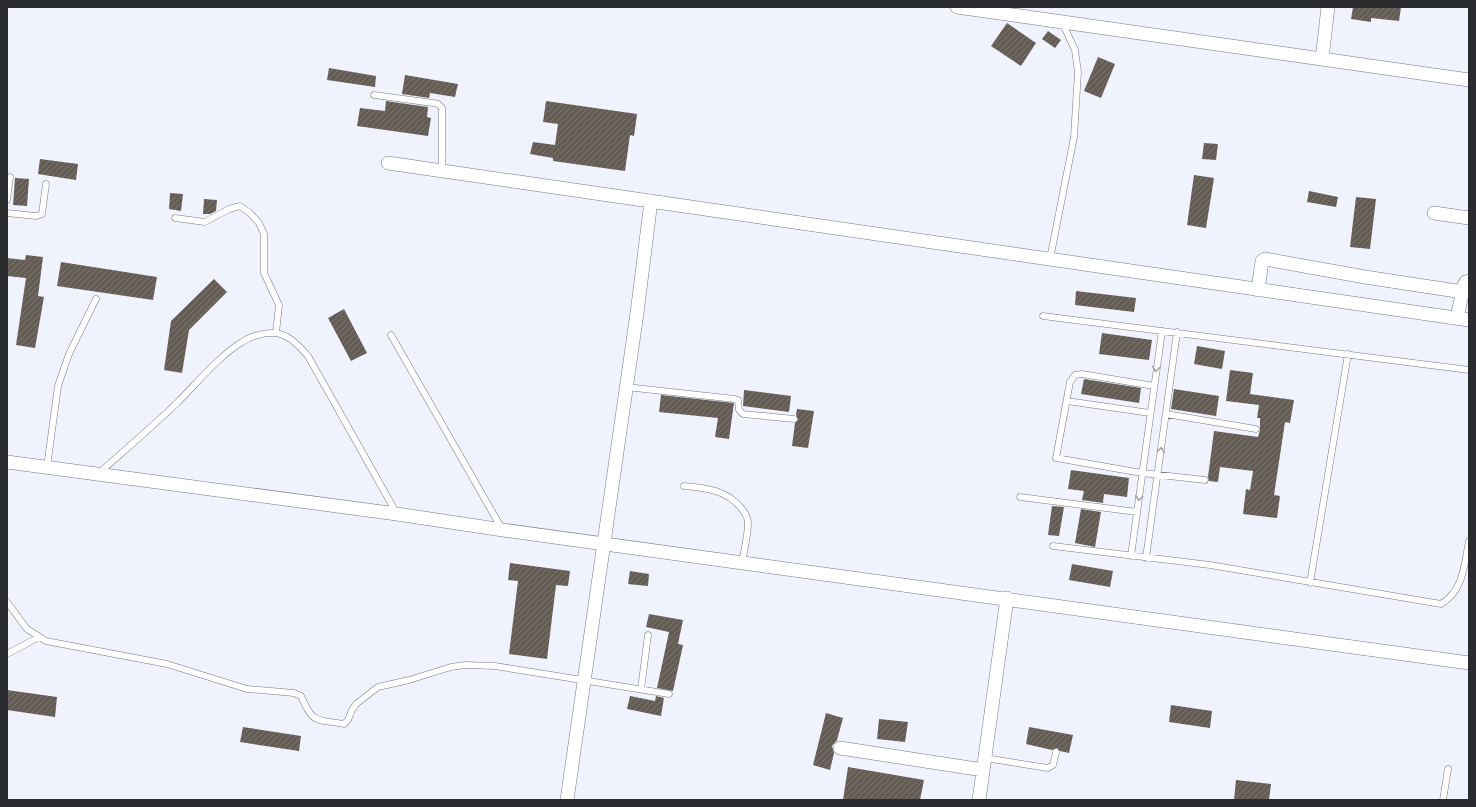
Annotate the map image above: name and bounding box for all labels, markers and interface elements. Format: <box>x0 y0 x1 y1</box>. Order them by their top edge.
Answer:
one-way arrow <box>1152 366 1161 372</box>
one-way arrow <box>1156 447 1165 453</box>
one-way arrow <box>1135 495 1144 501</box>

